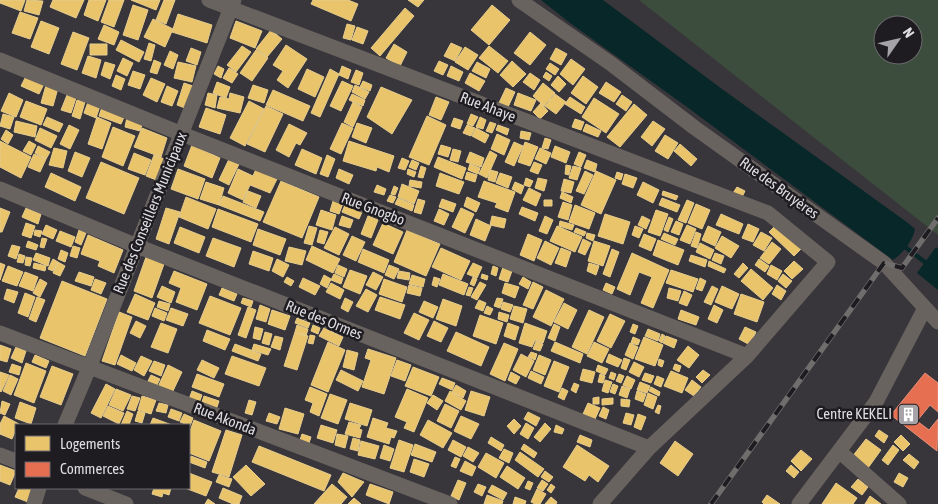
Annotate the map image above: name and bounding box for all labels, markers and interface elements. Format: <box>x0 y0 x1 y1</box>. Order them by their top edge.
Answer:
north arrow <box>873 15 923 65</box>
text: N <box>900 25 918 41</box>
street label: Rue Ahaye <box>458 88 518 125</box>
street label: Rue des Conseillers Municipaux <box>109 130 190 296</box>
street label: Rue des Bruyères <box>737 153 822 222</box>
street label: Rue Gnogbo <box>339 189 407 228</box>
street label: Rue des Ormes <box>283 296 365 343</box>
street label: Rue Akonda <box>191 399 259 438</box>
building icon: Centre KEKELI <box>896 402 920 426</box>
place label: Centre KEKELI <box>816 405 892 422</box>
legend <box>15 424 190 489</box>
text: Logements <box>60 435 120 452</box>
text: Commerces <box>60 460 124 477</box>

